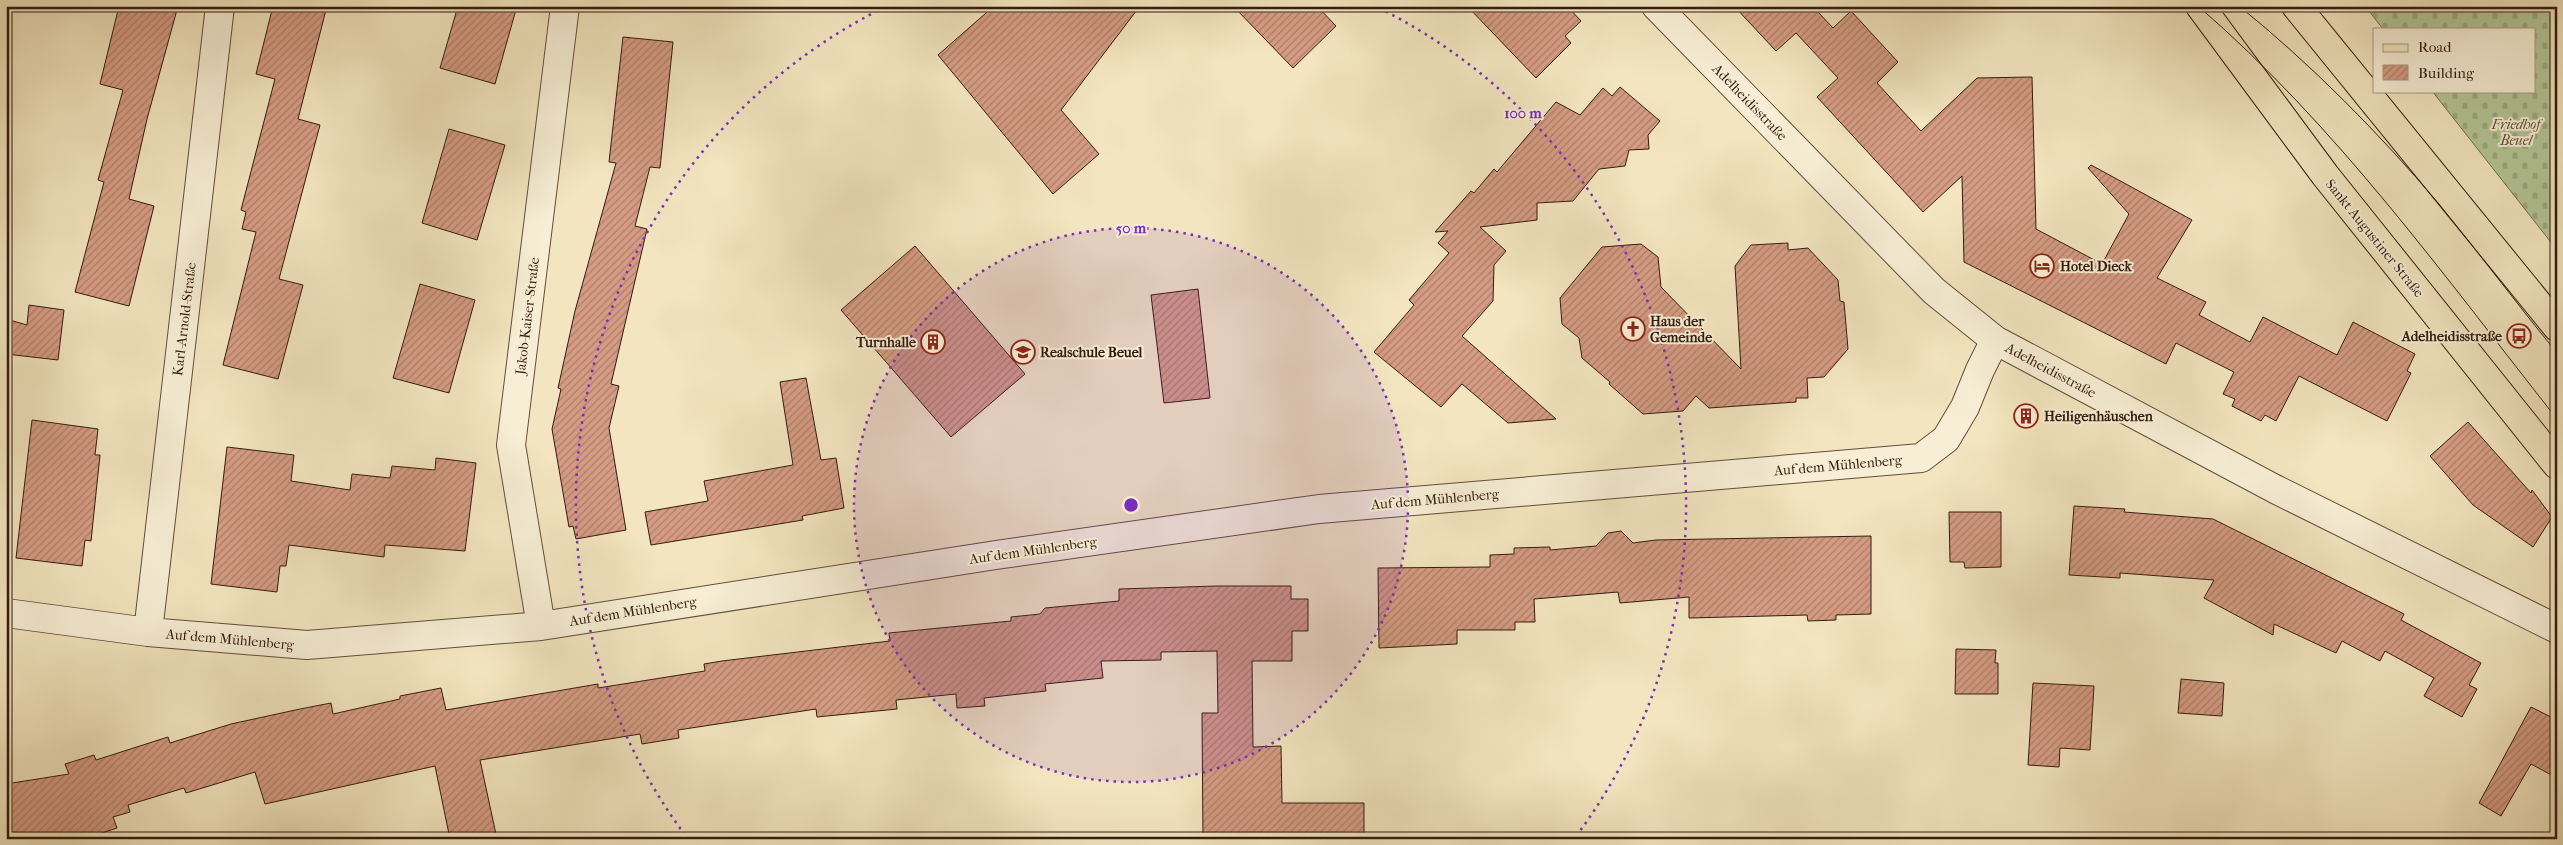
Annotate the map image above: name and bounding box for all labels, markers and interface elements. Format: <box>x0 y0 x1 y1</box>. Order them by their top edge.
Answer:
legend <box>2373 28 2536 92</box>
text: Road <box>2418 38 2452 56</box>
street label: Adelheidisstraße <box>1708 60 1791 144</box>
text: Building <box>2418 64 2475 82</box>
text: 100 m <box>1504 104 1542 122</box>
park label: Friedhof Beuel <box>2491 116 2543 149</box>
street label: Sankt Augustiner Straße <box>2322 176 2428 301</box>
text: 50 m <box>1116 219 1147 237</box>
hotel icon: Hotel Dieck <box>2029 253 2055 279</box>
street label: Jakob-Kaiser-Straße <box>512 256 543 377</box>
place label: Hotel Dieck <box>2060 258 2132 275</box>
street label: Karl-Arnold-Straße <box>169 261 200 377</box>
place label: Haus der Gemeinde <box>1650 313 1712 346</box>
church icon: Haus der Gemeinde <box>1620 316 1646 342</box>
bus stop icon: Adelheidisstraße <box>2506 323 2532 349</box>
place label: Adelheidisstraße <box>2401 328 2502 345</box>
building icon: Turnhalle <box>920 329 946 355</box>
place label: Turnhalle <box>855 334 916 351</box>
school or university icon: Realschule Beuel <box>1010 339 1036 365</box>
street label: Adelheidisstraße <box>2002 339 2099 402</box>
place label: Realschule Beuel <box>1040 344 1143 361</box>
building icon: Heiligenhäuschen <box>2013 403 2039 429</box>
place label: Heiligenhäuschen <box>2044 408 2154 425</box>
street label: Auf dem Mühlenberg <box>1772 451 1903 480</box>
street label: Auf dem Mühlenberg <box>1369 485 1500 514</box>
centre of rings <box>1122 496 1140 514</box>
street label: Auf dem Mühlenberg <box>967 533 1098 568</box>
street label: Auf dem Mühlenberg <box>567 593 698 630</box>
street label: Auf dem Mühlenberg <box>164 625 295 654</box>

